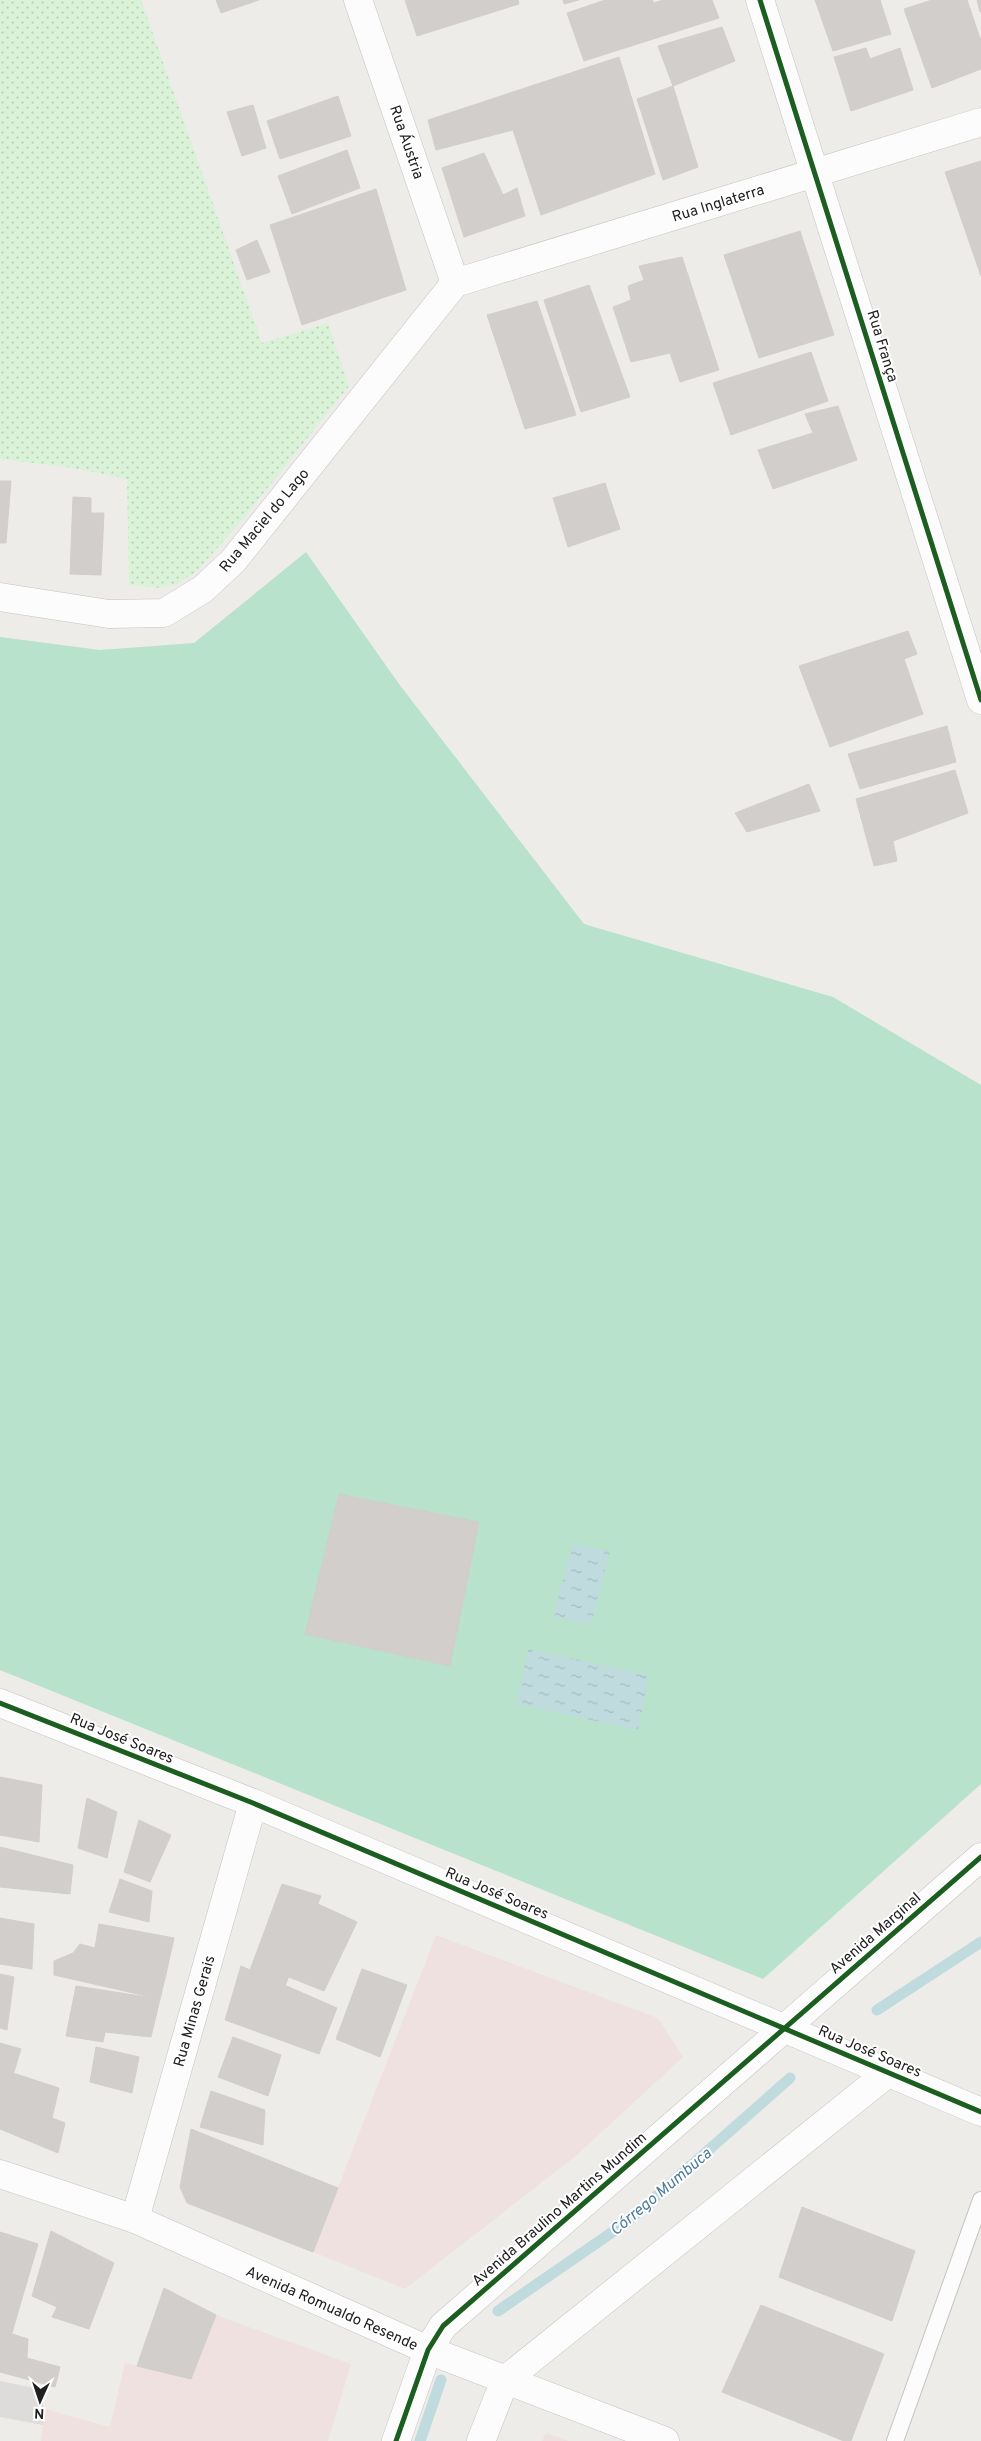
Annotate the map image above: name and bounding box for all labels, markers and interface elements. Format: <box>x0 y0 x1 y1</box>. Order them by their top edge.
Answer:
street label: Rua Áustria <box>384 103 428 182</box>
street label: Rua Inglaterra <box>670 181 767 227</box>
street label: Rua França <box>862 308 902 385</box>
street label: Rua Maciel do Lago <box>216 465 314 577</box>
street label: Rua José Soares <box>67 1710 176 1769</box>
street label: Rua José Soares <box>442 1864 551 1925</box>
street label: Avenida Marginal <box>826 1889 926 1979</box>
street label: Rua Minas Gerais <box>170 1953 220 2069</box>
street label: Rua José Soares <box>815 2022 924 2083</box>
street label: Avenida Braulino Martins Mundim <box>469 2129 651 2291</box>
water label: Córrego Mumbuca <box>606 2144 717 2241</box>
street label: Avenida Romualdo Resende <box>242 2263 420 2356</box>
north arrow <box>15 2376 65 2426</box>
text: N <box>34 2404 45 2421</box>

